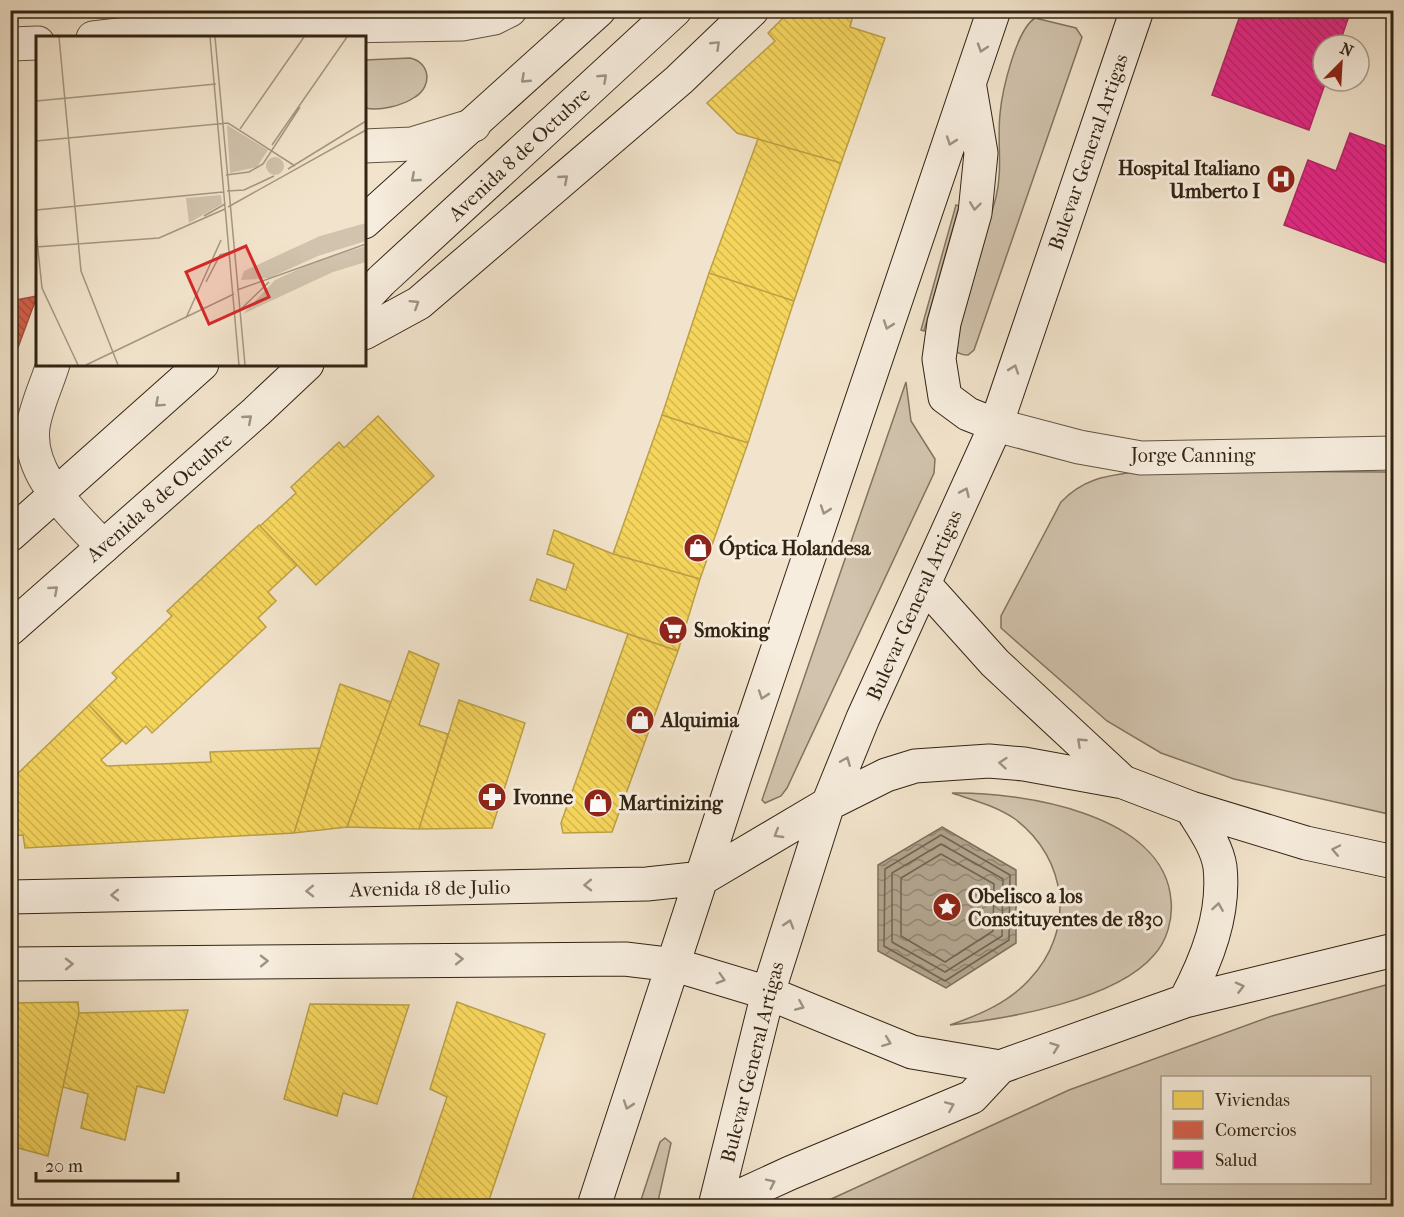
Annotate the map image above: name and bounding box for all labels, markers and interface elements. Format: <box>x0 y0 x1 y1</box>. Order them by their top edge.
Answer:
north arrow <box>1311 33 1371 93</box>
inset map <box>36 36 366 366</box>
text: N <box>1337 39 1357 61</box>
one-way arrow <box>709 41 719 52</box>
one-way arrow <box>977 42 989 53</box>
street label: Bulevar General Artigas <box>1044 51 1133 253</box>
one-way arrow <box>521 72 531 83</box>
one-way arrow <box>595 74 606 85</box>
street label: Avenida 8 de Octubre <box>443 83 595 227</box>
one-way arrow <box>945 135 958 146</box>
place label: Hospital Italiano Umberto I <box>1118 157 1260 203</box>
hospital icon: Hospital Italiano Umberto I <box>1265 163 1297 195</box>
one-way arrow <box>411 171 421 182</box>
one-way arrow <box>557 175 568 186</box>
one-way arrow <box>969 201 982 210</box>
one-way arrow <box>409 301 420 312</box>
one-way arrow <box>883 319 895 330</box>
one-way arrow <box>1007 364 1020 375</box>
one-way arrow <box>155 396 166 407</box>
one-way arrow <box>241 416 252 427</box>
street label: Avenida 8 de Octubre <box>81 428 237 567</box>
street label: Jorge Canning <box>1129 444 1256 467</box>
one-way arrow <box>958 487 970 498</box>
one-way arrow <box>820 504 833 515</box>
street label: Bulevar General Artigas <box>862 506 967 704</box>
shop icon: Óptica Holandesa <box>682 532 714 564</box>
place label: Óptica Holandesa <box>719 535 871 560</box>
one-way arrow <box>47 586 58 597</box>
supermarket icon: Smoking <box>657 614 689 646</box>
place label: Smoking <box>694 619 771 642</box>
one-way arrow <box>757 689 770 700</box>
shop icon: Alquimia <box>624 704 656 736</box>
place label: Alquimia <box>659 709 739 732</box>
one-way arrow <box>1077 738 1088 749</box>
one-way arrow <box>839 756 851 767</box>
one-way arrow <box>999 757 1008 770</box>
pharmacy icon: Ivonne <box>476 781 508 813</box>
place label: Ivonne <box>513 786 573 809</box>
shop icon: Martinizing <box>582 787 614 819</box>
place label: Martinizing <box>618 792 724 815</box>
one-way arrow <box>774 826 784 838</box>
one-way arrow <box>1332 844 1342 857</box>
street label: Avenida 18 de Julio <box>349 876 510 901</box>
one-way arrow <box>584 879 593 891</box>
one-way arrow <box>305 885 314 897</box>
place label: Obelisco a los Constituyentes de 1830 <box>968 885 1163 931</box>
one-way arrow <box>110 889 119 901</box>
place icon: Obelisco a los Constituyentes de 1830 <box>931 891 963 923</box>
one-way arrow <box>1211 902 1224 912</box>
one-way arrow <box>782 919 794 930</box>
one-way arrow <box>454 953 463 965</box>
one-way arrow <box>259 955 268 967</box>
one-way arrow <box>64 957 73 970</box>
street label: Bulevar General Artigas <box>716 959 789 1165</box>
one-way arrow <box>715 972 726 984</box>
one-way arrow <box>1234 982 1245 994</box>
one-way arrow <box>794 999 805 1011</box>
one-way arrow <box>881 1035 892 1047</box>
one-way arrow <box>1049 1042 1060 1055</box>
legend <box>1161 1076 1371 1184</box>
text: Viviendas <box>1214 1090 1290 1111</box>
one-way arrow <box>622 1099 635 1110</box>
one-way arrow <box>944 1101 955 1113</box>
text: Comercios <box>1215 1120 1297 1141</box>
scale bar <box>36 1145 178 1183</box>
text: Salud <box>1215 1150 1258 1171</box>
text: 20 m <box>45 1156 83 1177</box>
one-way arrow <box>765 1178 776 1190</box>

